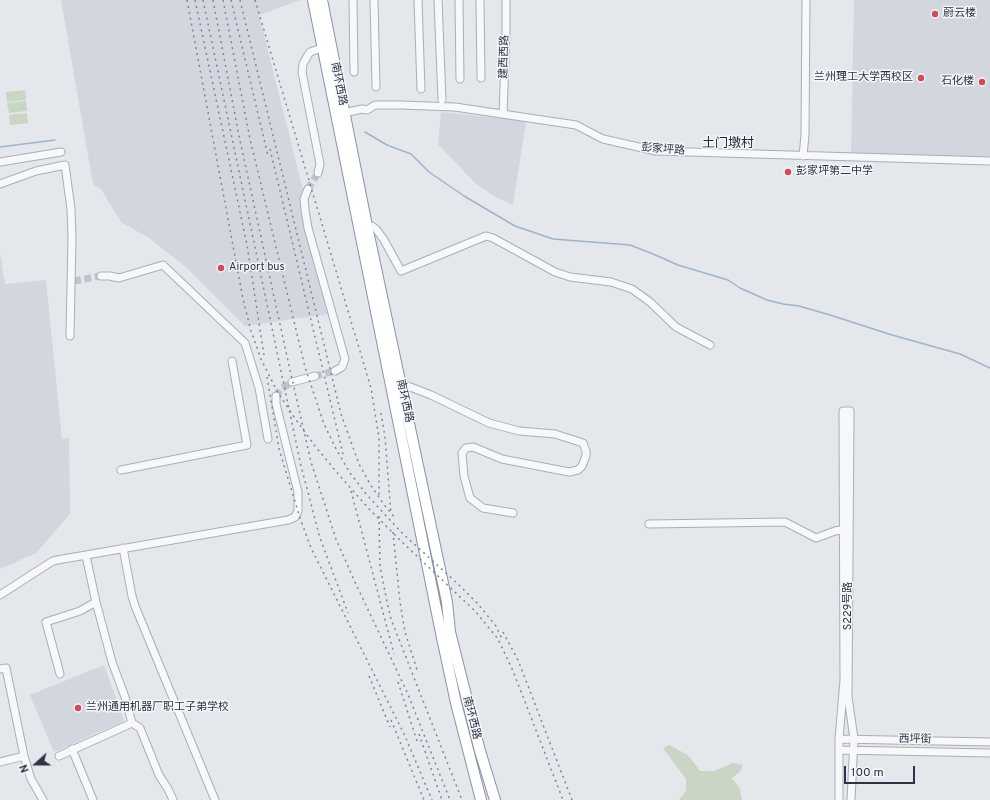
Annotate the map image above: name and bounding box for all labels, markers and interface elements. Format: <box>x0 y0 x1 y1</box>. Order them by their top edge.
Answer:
place label: 蔚云楼 <box>943 7 976 21</box>
marker: 蔚云楼 <box>930 9 940 19</box>
street label: 建西西路 <box>498 35 512 79</box>
street label: 南环西路 <box>327 61 349 107</box>
place label: 兰州理工大学西校区 <box>814 71 913 85</box>
marker: 兰州理工大学西校区 <box>916 73 926 83</box>
place label: 石化楼 <box>941 75 974 89</box>
marker: 石化楼 <box>977 77 987 87</box>
district label: 土门墩村 <box>702 136 754 152</box>
street label: 彭家坪路 <box>641 142 685 158</box>
place label: 彭家坪第二中学 <box>796 165 873 179</box>
marker: 彭家坪第二中学 <box>783 167 793 177</box>
place label: Airport bus <box>229 261 285 275</box>
marker: Airport bus <box>216 263 226 273</box>
street label: 南环西路 <box>393 378 415 424</box>
street label: S229号路 <box>842 582 856 630</box>
street label: 南环西路 <box>459 695 483 741</box>
place label: 兰州通用机器厂职工子弟学校 <box>86 701 229 715</box>
marker: 兰州通用机器厂职工子弟学校 <box>73 703 83 713</box>
street label: 西坪街 <box>898 733 932 747</box>
north arrow <box>16 744 56 784</box>
scale bar <box>846 758 917 784</box>
text: N <box>17 762 33 774</box>
text: 100 m <box>851 765 884 781</box>

